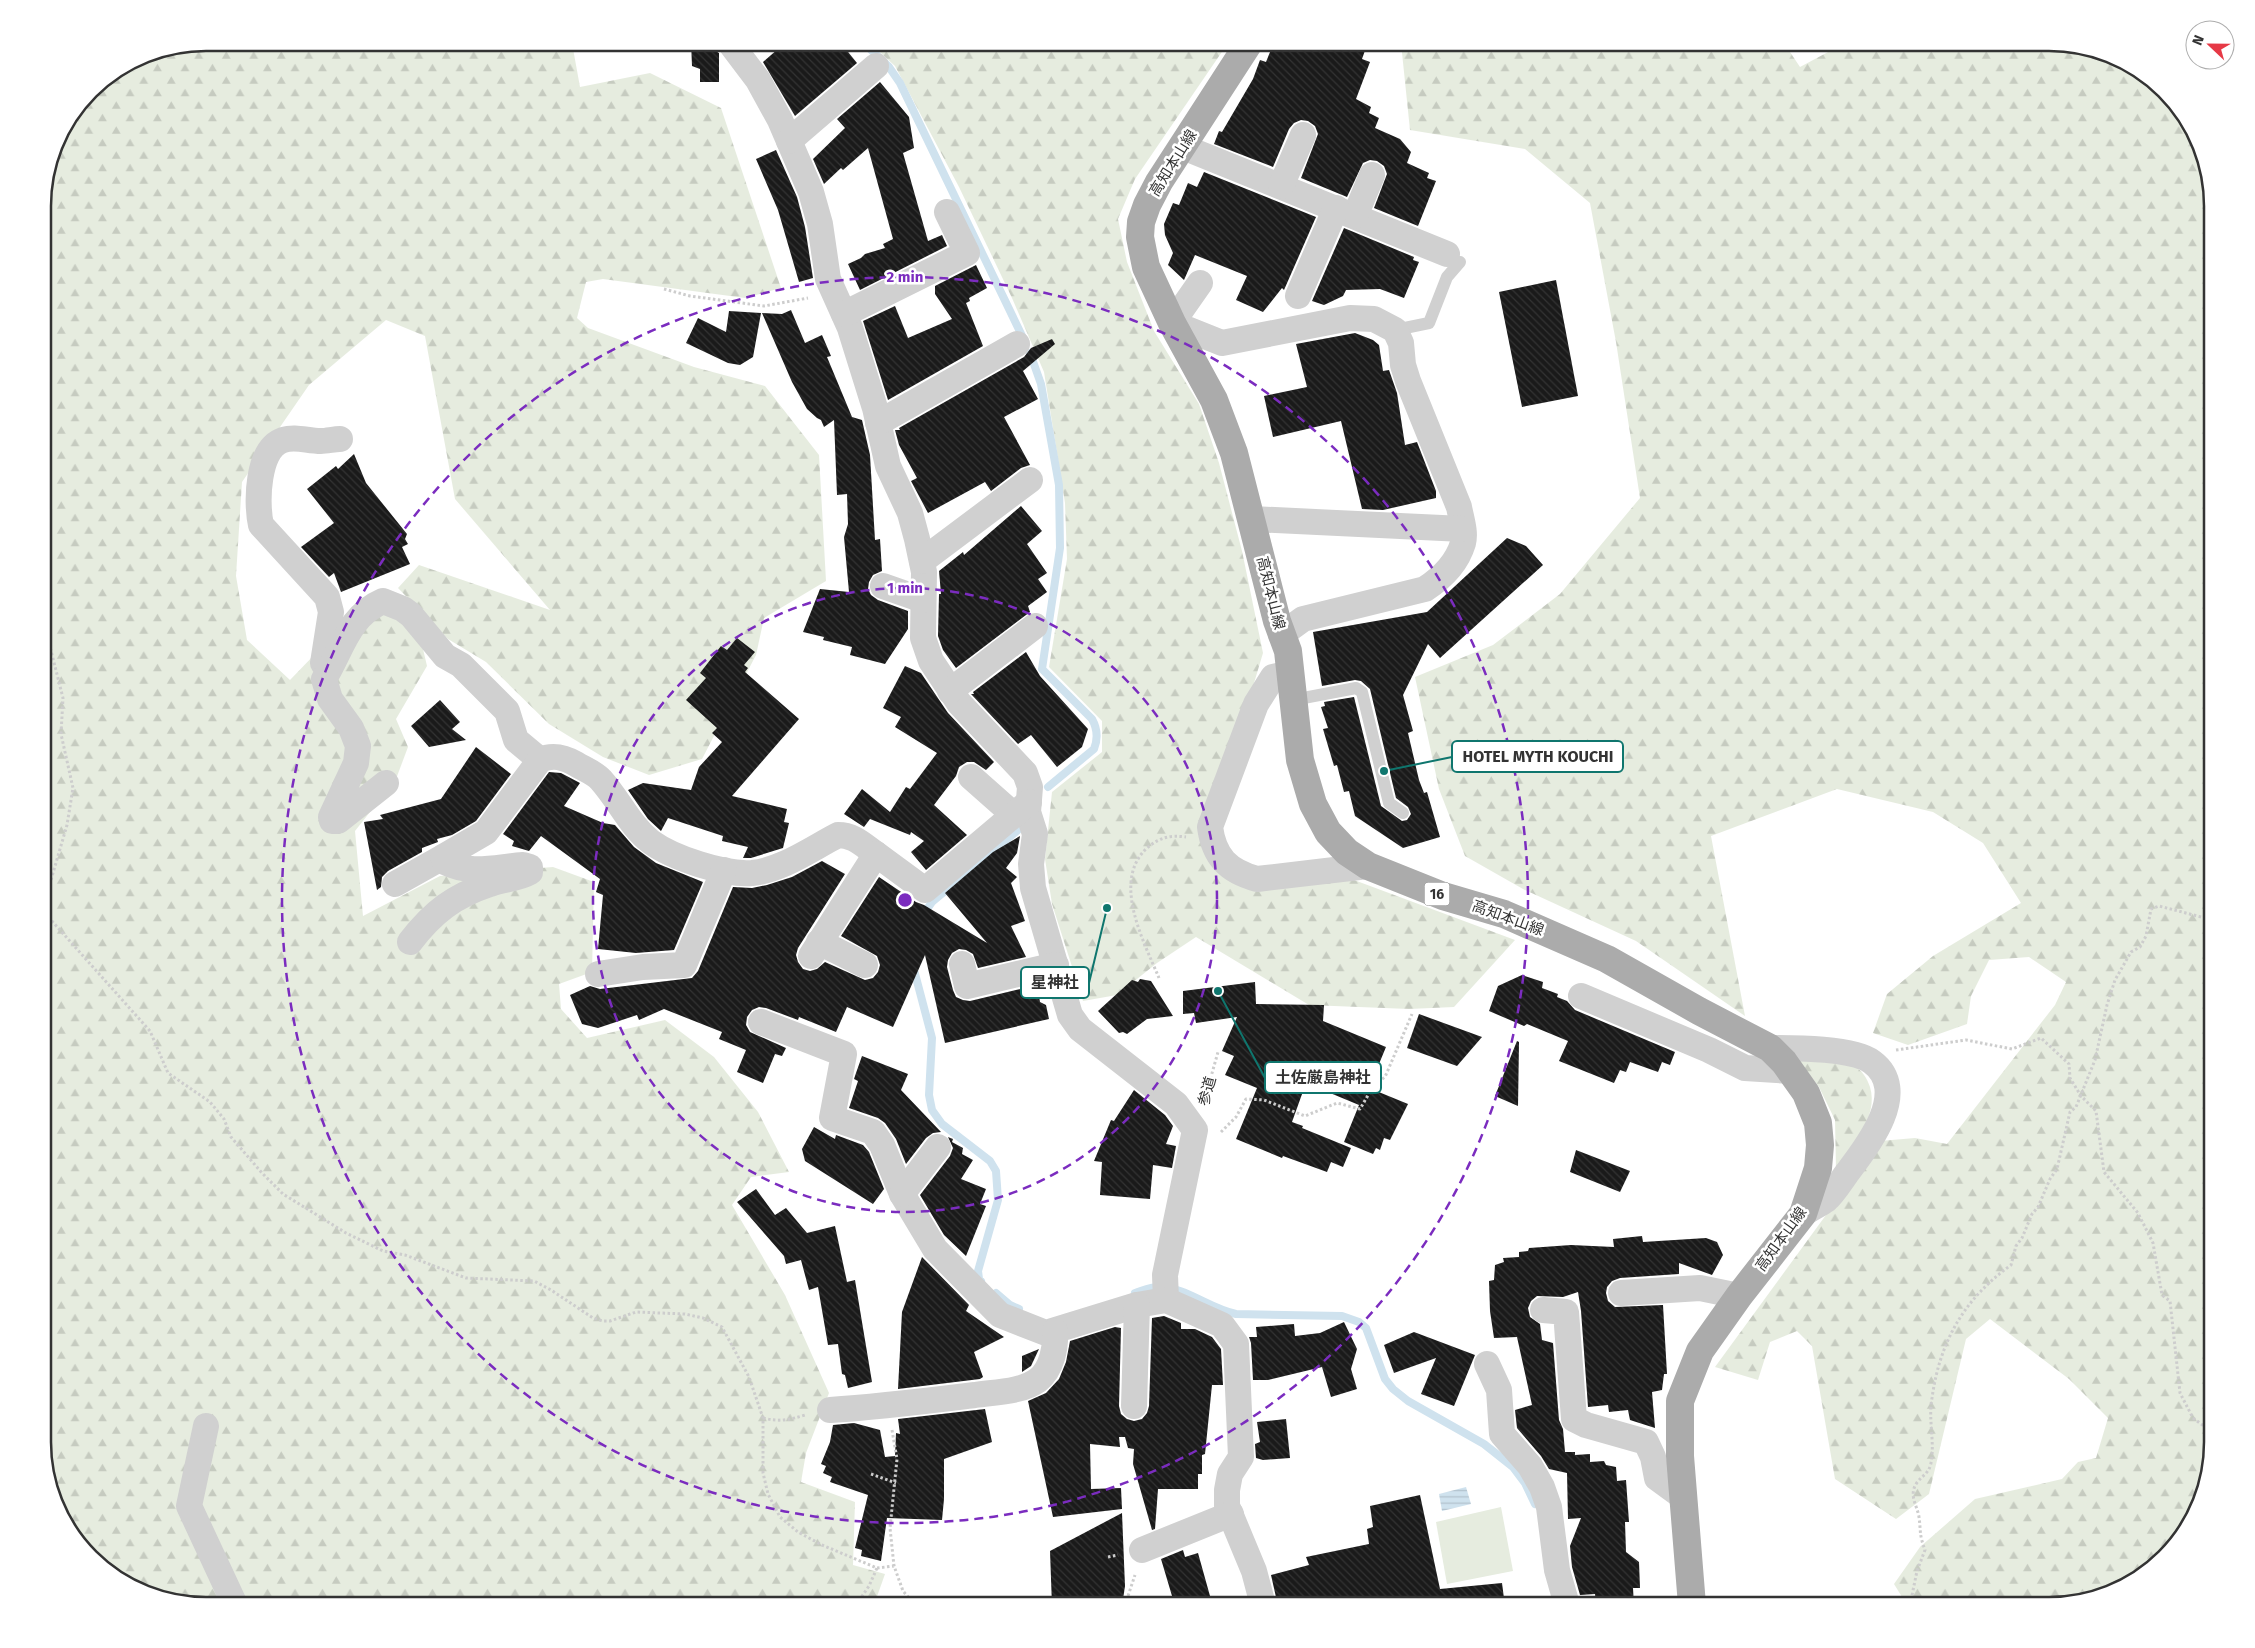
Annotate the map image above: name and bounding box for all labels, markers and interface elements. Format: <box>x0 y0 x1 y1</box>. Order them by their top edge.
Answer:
north arrow <box>2185 20 2235 70</box>
text: N <box>2189 33 2208 48</box>
street label: 高知本山線 <box>1145 126 1201 200</box>
text: 2 min <box>887 268 923 286</box>
street label: 高知本山線 <box>1253 554 1289 632</box>
text: 1 min <box>887 579 923 597</box>
callout: HOTEL MYTH KOUCHI <box>1452 741 1623 772</box>
text: HOTEL MYTH KOUCHI <box>1463 747 1613 766</box>
road number: 16 <box>1424 882 1450 906</box>
centre of rings <box>896 891 914 909</box>
street label: 高知本山線 <box>1470 897 1546 939</box>
callout: 星神社 <box>1021 967 1089 998</box>
text: 星神社 <box>1031 973 1079 992</box>
callout: 土佐厳島神社 <box>1265 1062 1381 1093</box>
text: 土佐厳島神社 <box>1275 1068 1371 1087</box>
street label: 参道 <box>1194 1074 1220 1108</box>
street label: 高知本山線 <box>1752 1203 1810 1275</box>

